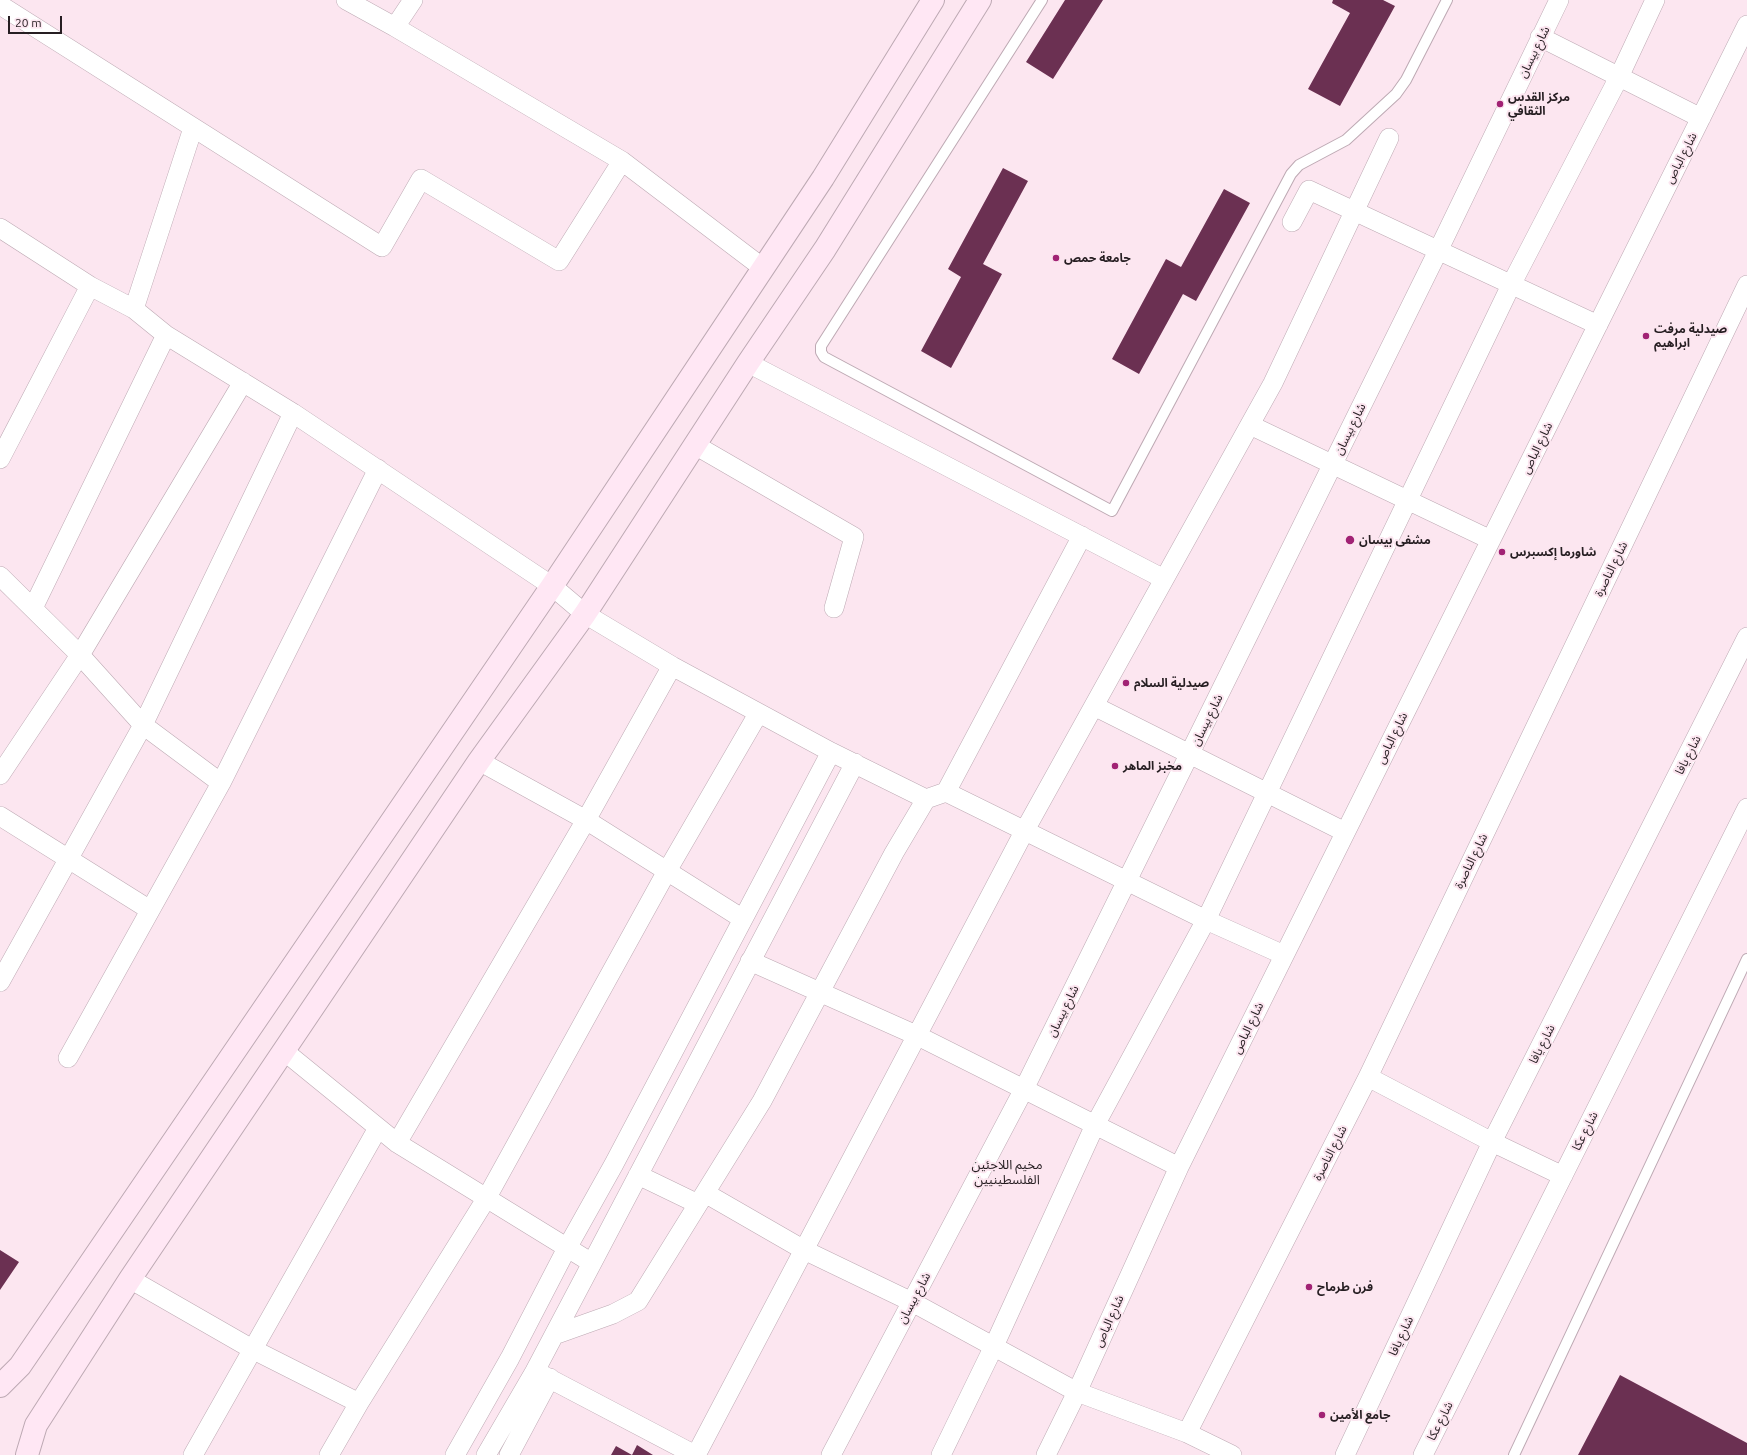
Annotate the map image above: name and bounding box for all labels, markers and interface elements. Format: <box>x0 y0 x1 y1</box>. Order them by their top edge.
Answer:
scale bar <box>10 8 64 34</box>
text: 20 m <box>15 16 42 29</box>
street label: شارع بيسان <box>1515 24 1553 80</box>
place label: مركز القدس الثقافي <box>1508 90 1570 118</box>
marker: مركز القدس الثقافي <box>1495 99 1505 109</box>
street label: شارع الباص <box>1662 130 1700 186</box>
place label: جامعة حمص <box>1064 251 1131 265</box>
marker: جامعة حمص <box>1051 253 1061 263</box>
place label: صيدلية مرفت ابراهيم <box>1654 322 1727 350</box>
marker: صيدلية مرفت ابراهيم <box>1641 331 1651 341</box>
street label: شارع بيسان <box>1331 401 1369 457</box>
street label: شارع الباص <box>1518 420 1556 476</box>
place label: مشفى بيسان <box>1359 533 1431 547</box>
marker: مشفى بيسان <box>1344 534 1356 546</box>
street label: شارع الناصرة <box>1591 539 1631 599</box>
place label: شاورما إكسبرس <box>1510 545 1596 559</box>
marker: شاورما إكسبرس <box>1497 547 1507 557</box>
place label: صيدلية السلام <box>1134 676 1209 690</box>
marker: صيدلية السلام <box>1121 678 1131 688</box>
street label: شارع بيسان <box>1188 692 1226 748</box>
street label: شارع الباص <box>1373 710 1411 766</box>
street label: شارع يافا <box>1672 733 1704 777</box>
place label: مخبز الماهر <box>1123 759 1182 773</box>
marker: مخبز الماهر <box>1110 761 1120 771</box>
street label: شارع الناصرة <box>1451 831 1491 891</box>
street label: شارع بيسان <box>1044 983 1082 1039</box>
street label: شارع الباص <box>1229 1000 1267 1056</box>
street label: شارع يافا <box>1526 1022 1558 1066</box>
street label: شارع عكا <box>1569 1109 1601 1153</box>
street label: شارع الناصرة <box>1310 1123 1350 1183</box>
district label: مخيم اللاجئين الفلسطينيين <box>972 1157 1042 1188</box>
street label: شارع بيسان <box>895 1270 933 1326</box>
place label: فرن طرماح <box>1317 1280 1373 1294</box>
marker: فرن طرماح <box>1304 1282 1314 1292</box>
street label: شارع الباص <box>1091 1293 1127 1349</box>
street label: شارع يافا <box>1386 1314 1416 1358</box>
street label: شارع عكا <box>1424 1399 1456 1443</box>
place label: جامع الأمين <box>1330 1408 1390 1422</box>
marker: جامع الأمين <box>1317 1410 1327 1420</box>

